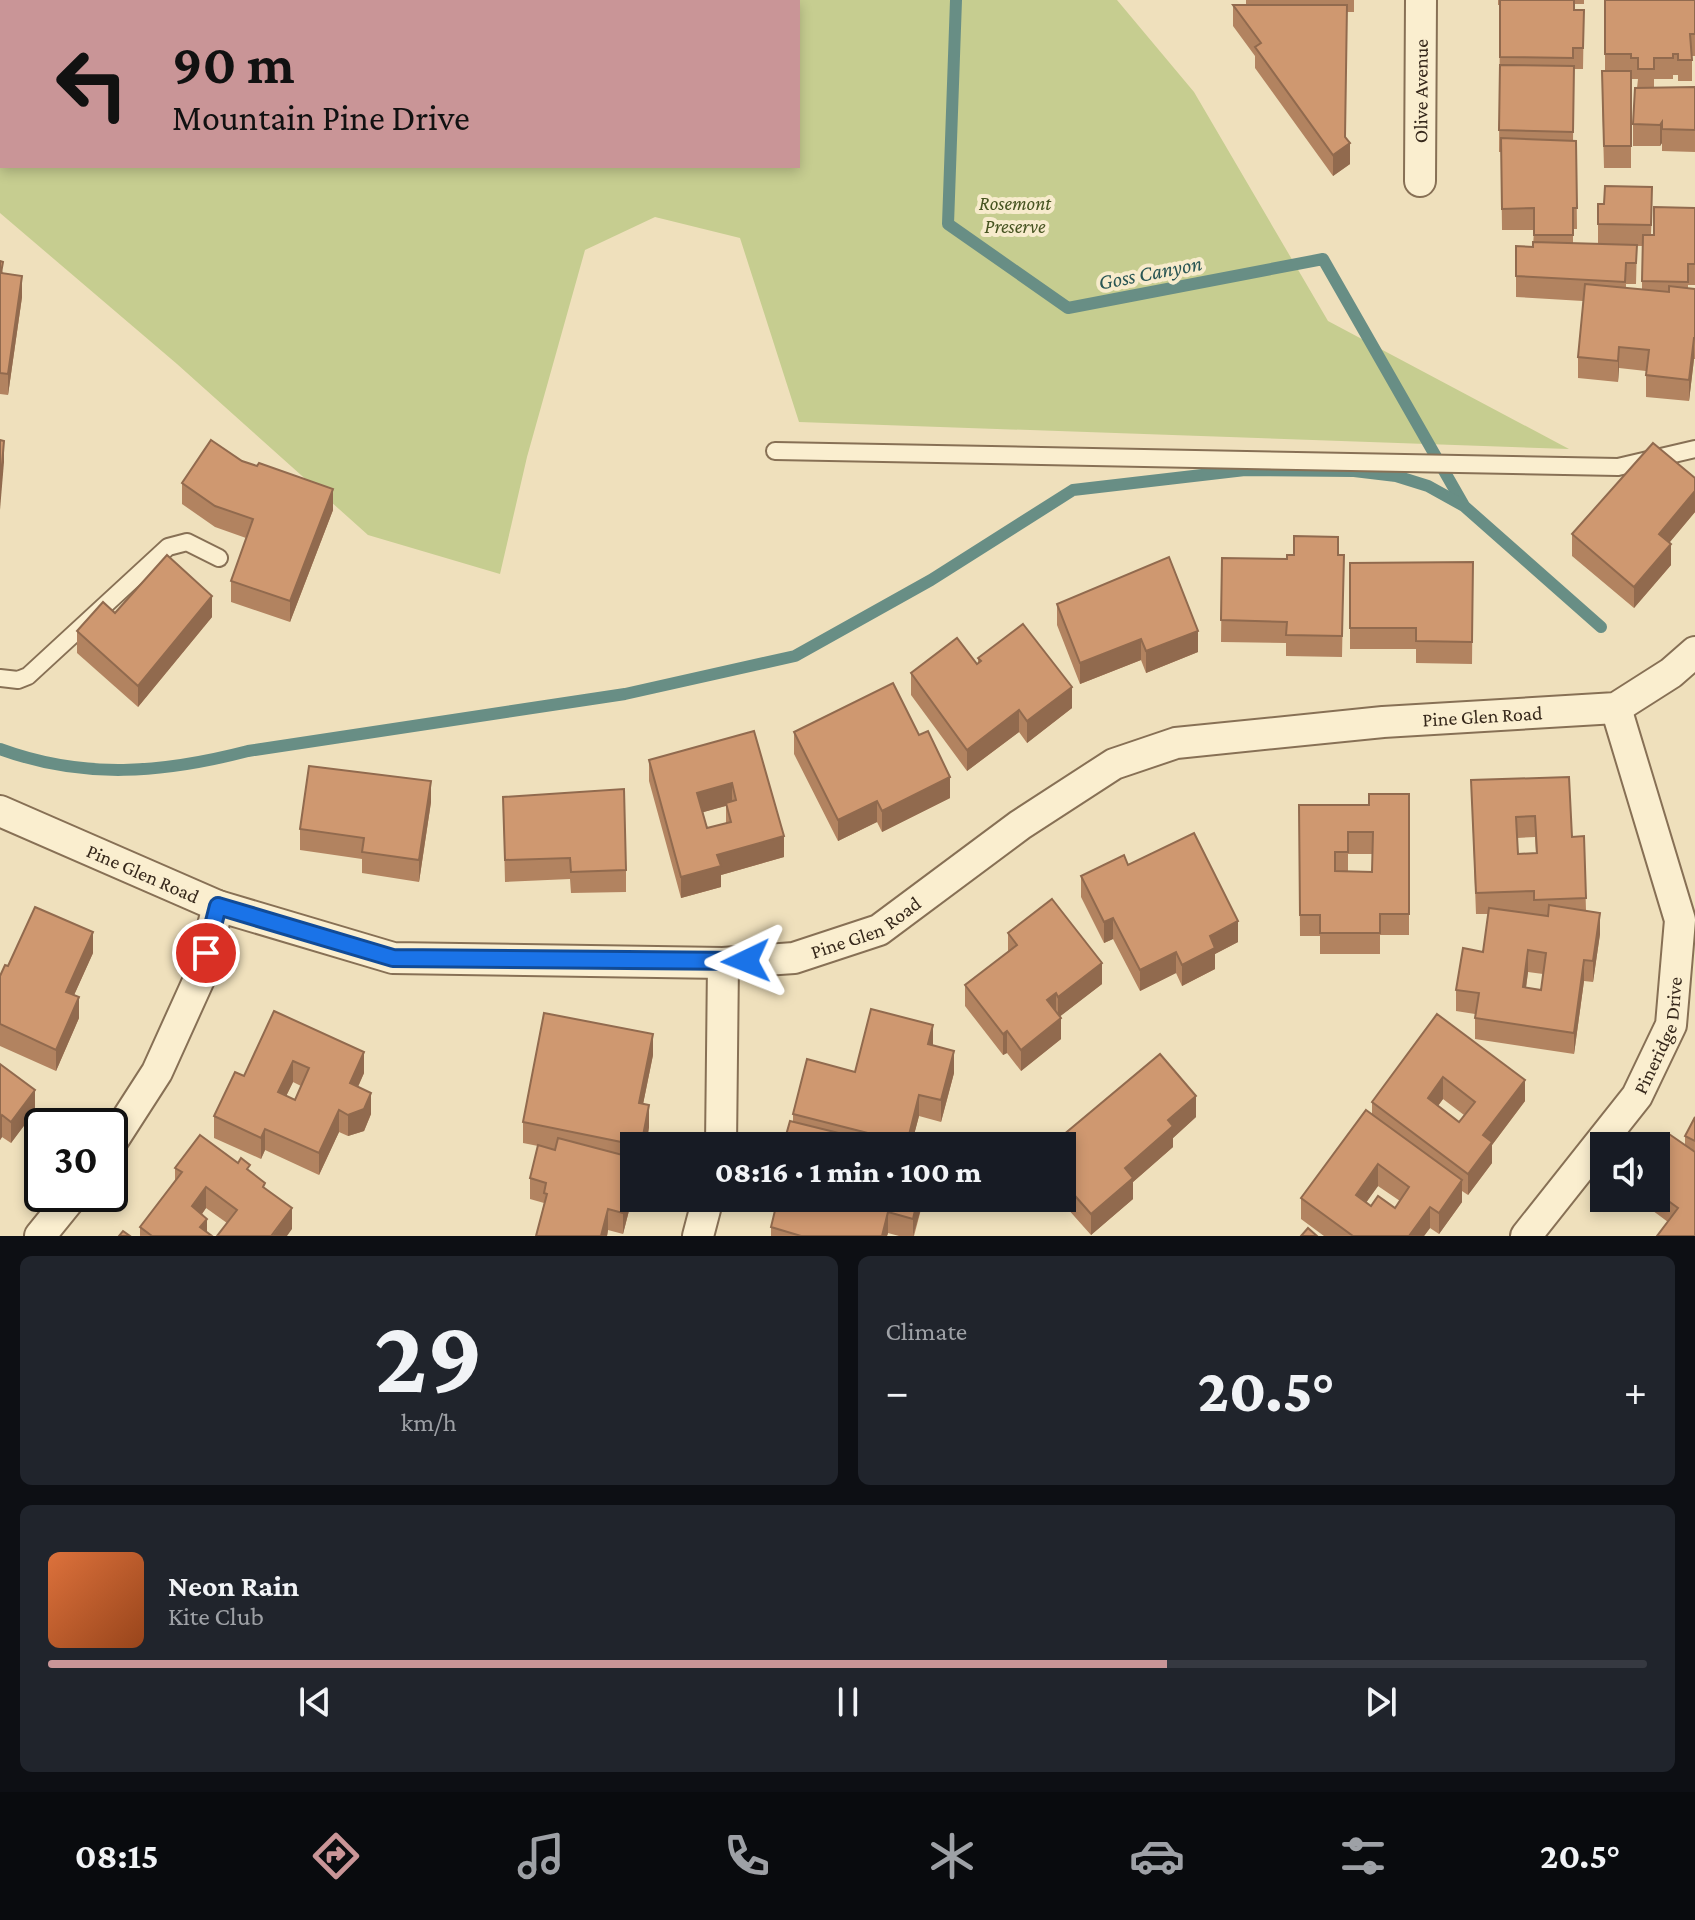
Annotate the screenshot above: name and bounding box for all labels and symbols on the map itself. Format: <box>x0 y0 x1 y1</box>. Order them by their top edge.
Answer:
street label: Olive Avenue <box>1409 39 1432 143</box>
park label: Rosemont Preserve <box>979 192 1052 237</box>
water label: Goss Canyon <box>1096 250 1204 295</box>
street label: Pine Glen Road <box>1422 701 1544 731</box>
street label: Pine Glen Road <box>83 839 203 908</box>
street label: Pine Glen Road <box>808 892 925 963</box>
pin <box>172 919 240 987</box>
position arrow <box>704 919 788 1003</box>
street label: Pineridge Drive <box>1629 976 1686 1097</box>
speed limit sign: 30 <box>24 1108 128 1212</box>

